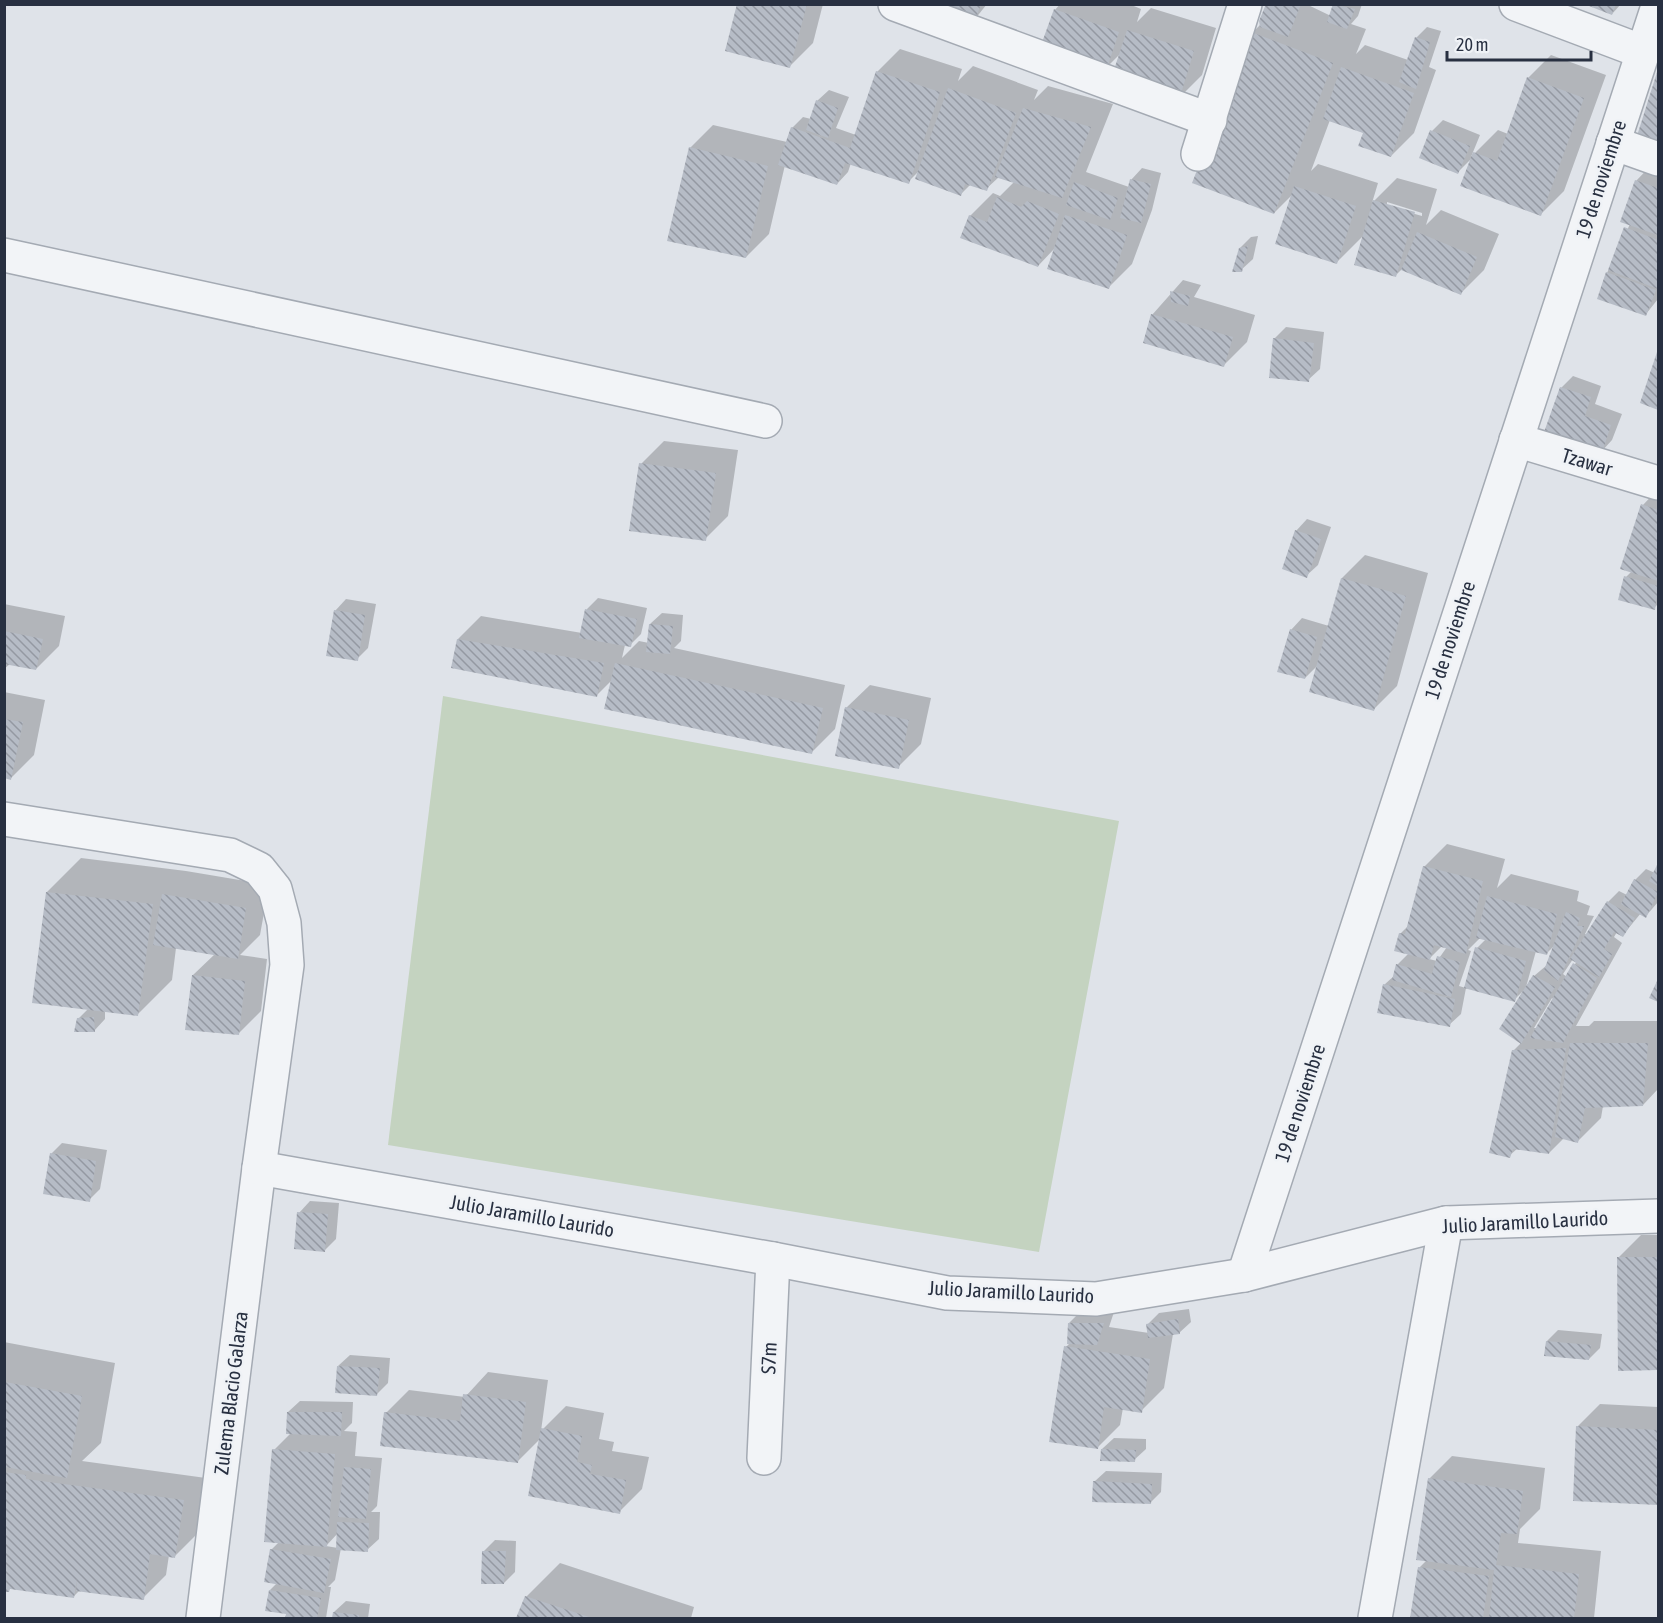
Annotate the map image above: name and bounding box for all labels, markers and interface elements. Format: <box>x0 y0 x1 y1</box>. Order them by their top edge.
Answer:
scale bar <box>1447 24 1591 62</box>
text: 20 m <box>1456 34 1488 55</box>
street label: 19 de noviembre <box>1571 117 1630 241</box>
street label: Tzawar <box>1559 443 1616 480</box>
street label: 19 de noviembre <box>1420 578 1479 702</box>
street label: 19 de noviembre <box>1270 1041 1329 1165</box>
street label: Julio Jaramillo Laurido <box>448 1190 616 1241</box>
street label: Julio Jaramillo Laurido <box>1441 1206 1609 1237</box>
street label: Julio Jaramillo Laurido <box>927 1276 1095 1307</box>
street label: Zulema Blacio Galarza <box>209 1310 252 1476</box>
street label: S7m <box>756 1341 781 1375</box>

